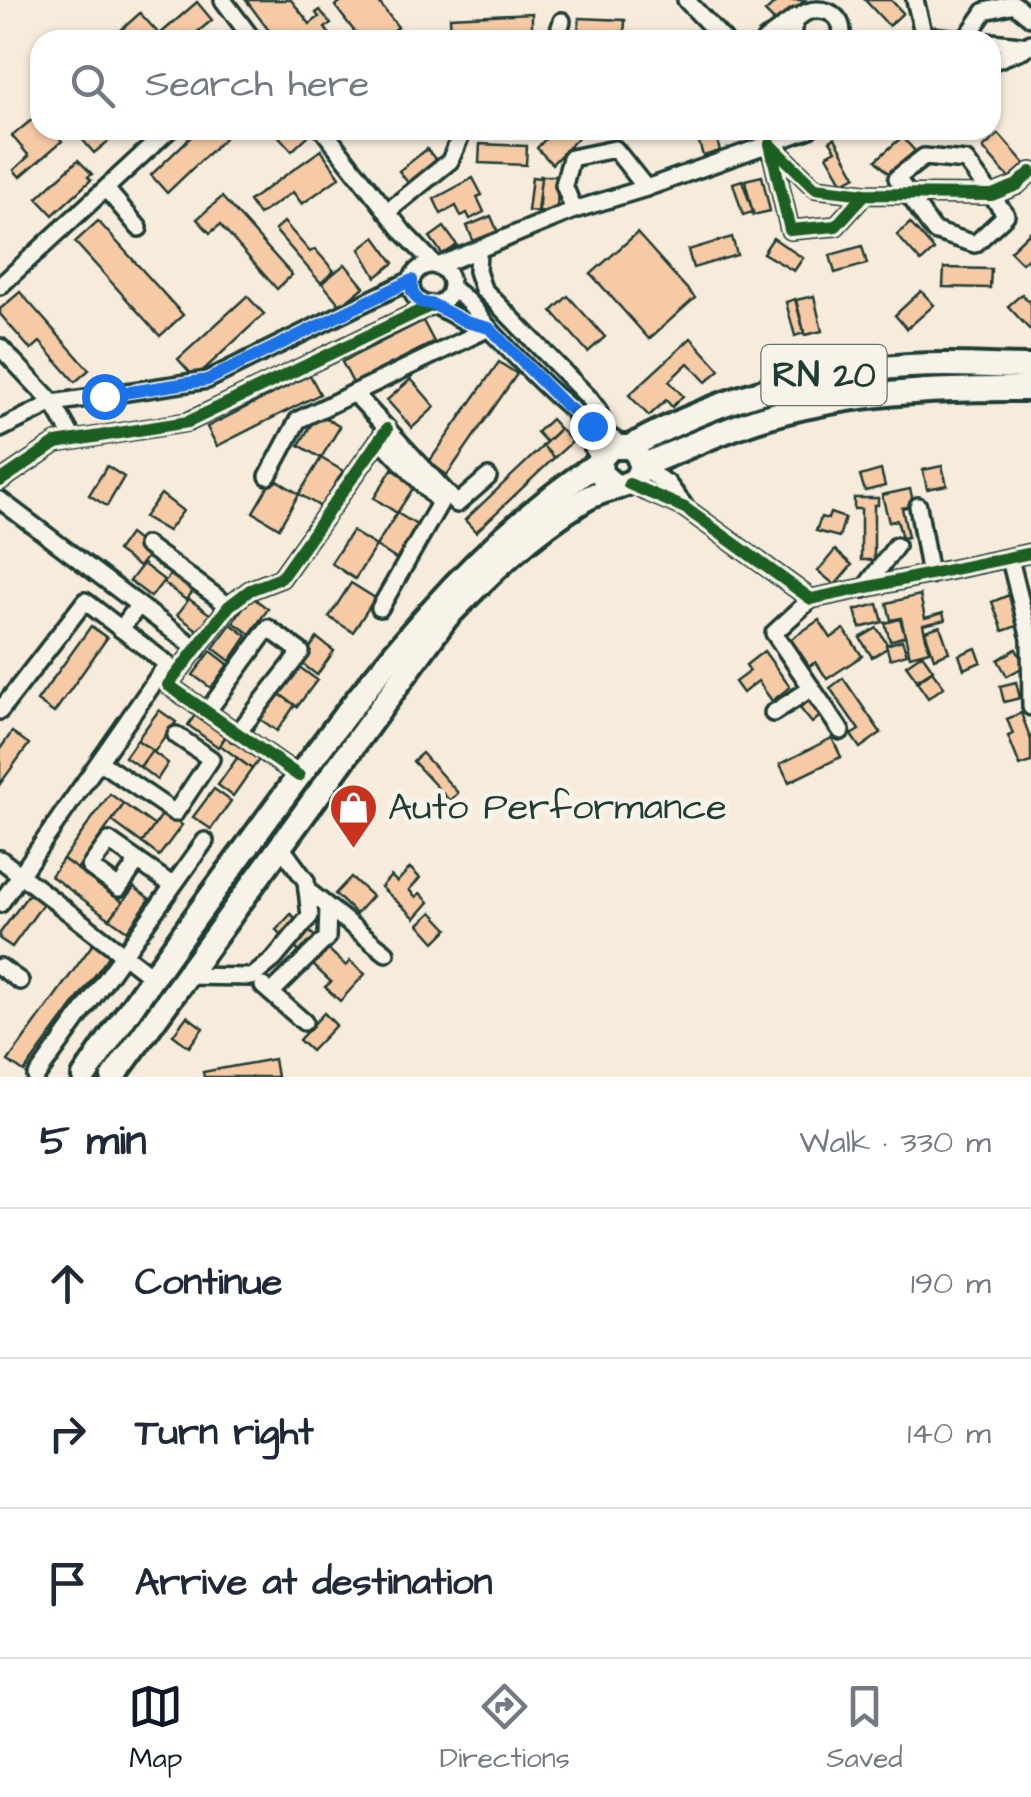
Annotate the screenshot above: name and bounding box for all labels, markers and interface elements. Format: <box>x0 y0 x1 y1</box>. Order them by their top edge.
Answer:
search box <box>30 30 1001 140</box>
icon: search <box>65 58 120 113</box>
text: Search here <box>145 59 369 111</box>
road number: RN 20 <box>762 345 886 405</box>
route start <box>82 374 128 420</box>
route end <box>570 404 616 450</box>
shop icon: Auto Performance <box>327 782 379 850</box>
place label: Auto Performance <box>388 782 727 834</box>
text: 5 min <box>40 1113 147 1171</box>
text: Walk · 330 m <box>799 1120 991 1165</box>
icon: ahead <box>40 1256 95 1311</box>
text: Continue <box>135 1257 282 1309</box>
text: 190 m <box>911 1261 991 1306</box>
icon: right <box>40 1406 95 1461</box>
text: Turn right <box>135 1407 314 1459</box>
text: 140 m <box>907 1411 991 1456</box>
icon: arrive <box>40 1556 95 1611</box>
text: Arrive at destination <box>135 1557 492 1609</box>
tab: Map <box>128 1679 183 1778</box>
tab: Directions <box>440 1679 570 1778</box>
tab: Saved <box>826 1679 903 1778</box>

